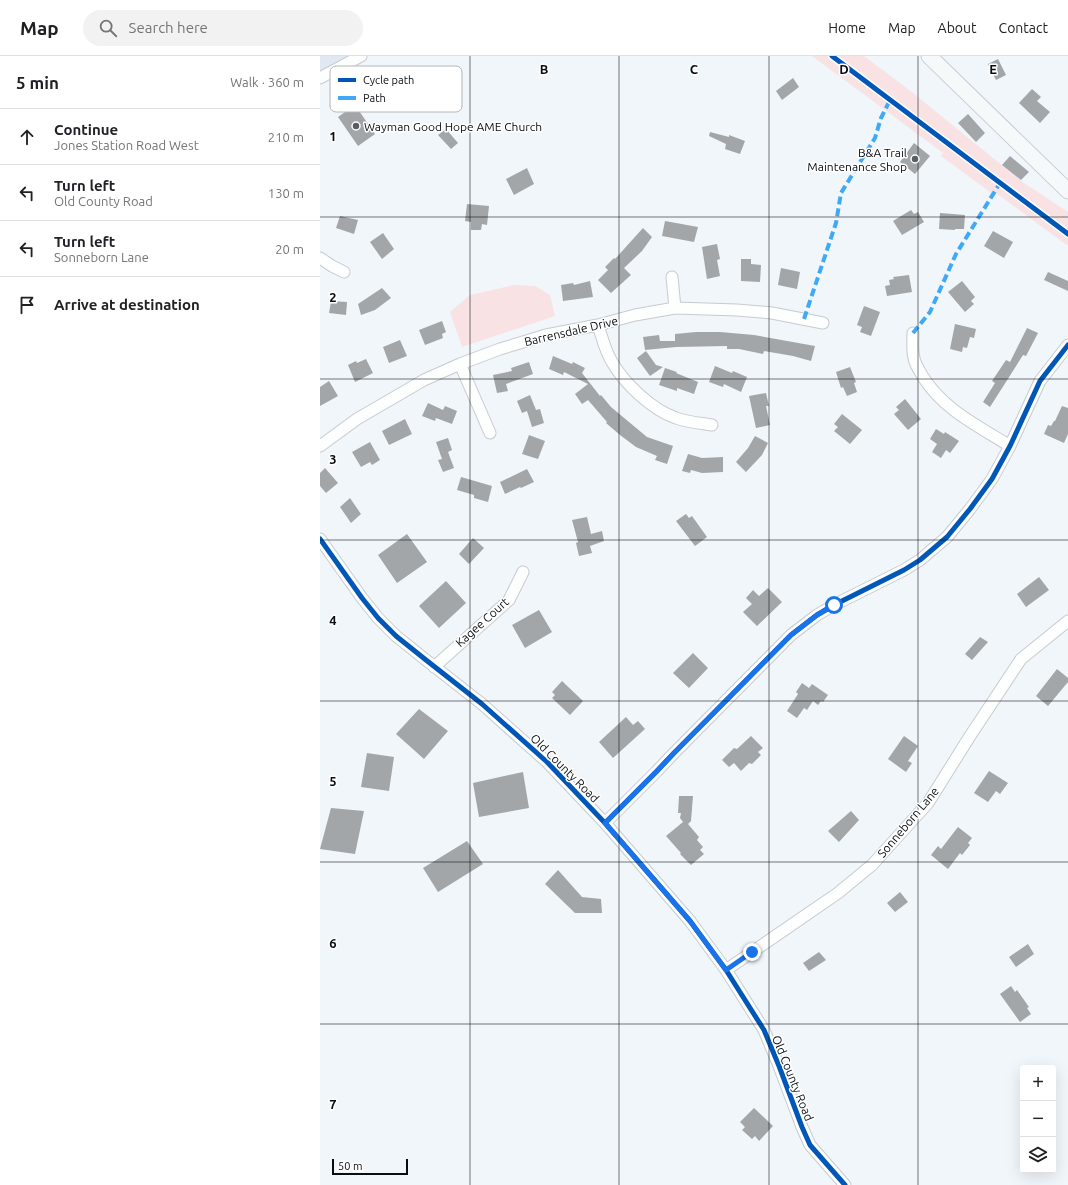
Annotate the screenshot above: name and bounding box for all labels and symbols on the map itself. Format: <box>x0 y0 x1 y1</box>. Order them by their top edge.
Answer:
text: B <box>540 62 549 76</box>
text: C <box>690 62 699 76</box>
text: D <box>839 62 849 76</box>
text: E <box>989 62 997 76</box>
legend <box>330 66 462 112</box>
text: Cycle path <box>363 74 414 86</box>
text: Path <box>363 92 386 104</box>
place label: Wayman Good Hope AME Church <box>364 120 542 133</box>
marker: Wayman Good Hope AME Church <box>351 121 361 131</box>
text: 1 <box>329 129 337 143</box>
place label: B&A Trail Maintenance Shop <box>807 146 907 173</box>
marker: B&A Trail Maintenance Shop <box>910 154 920 164</box>
text: 2 <box>329 290 337 304</box>
street label: Barrensdale Drive <box>523 314 619 348</box>
text: 3 <box>329 452 337 466</box>
street label: Kagee Court <box>453 595 511 649</box>
route start <box>825 596 843 614</box>
text: 4 <box>329 613 337 627</box>
street label: Old County Road <box>528 731 602 805</box>
text: 5 <box>329 774 337 788</box>
street label: Sonneborn Lane <box>875 784 941 860</box>
text: 6 <box>329 936 337 950</box>
route end <box>743 943 761 961</box>
street label: Old County Road <box>770 1033 816 1123</box>
text: 7 <box>329 1097 337 1111</box>
scale bar <box>332 1157 408 1176</box>

